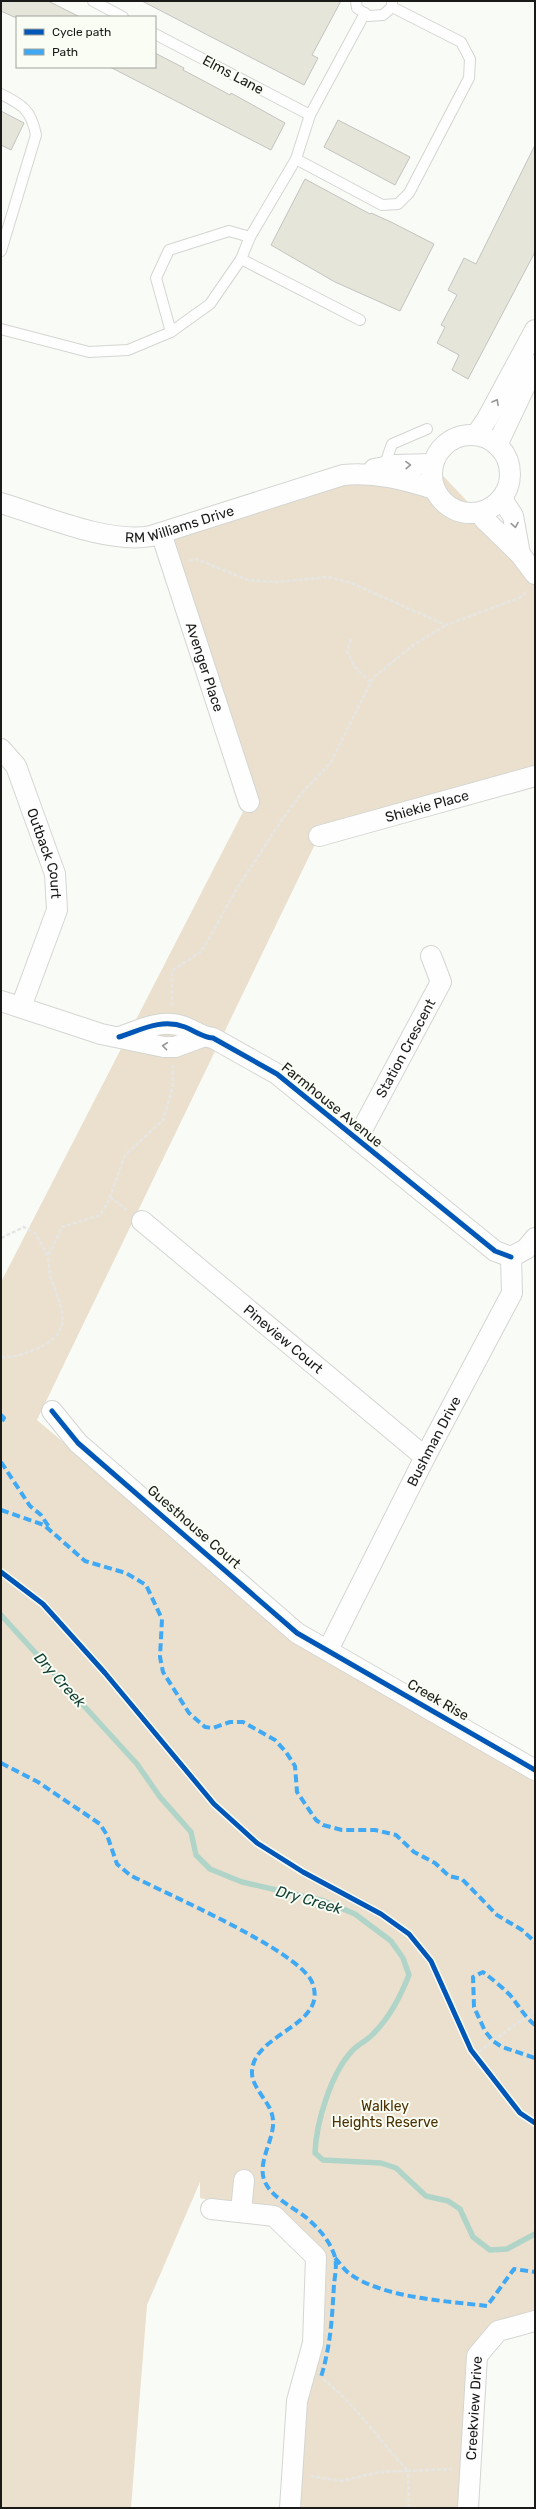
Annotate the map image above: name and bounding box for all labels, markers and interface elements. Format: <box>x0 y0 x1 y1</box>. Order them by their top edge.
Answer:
legend <box>16 16 156 68</box>
text: Cycle path <box>52 25 111 39</box>
text: Path <box>52 45 78 59</box>
street label: Elms Lane <box>199 52 267 98</box>
one-way arrow <box>492 399 499 406</box>
one-way arrow <box>405 460 411 469</box>
street label: RM Williams Drive <box>125 502 236 546</box>
one-way arrow <box>510 522 519 528</box>
street label: Avenger Place <box>182 620 227 714</box>
street label: Shiekie Place <box>383 786 471 826</box>
street label: Outback Court <box>23 806 65 900</box>
street label: Station Crescent <box>372 995 439 1101</box>
one-way arrow <box>162 1042 168 1051</box>
street label: Farmhouse Avenue <box>278 1059 386 1151</box>
street label: Pineview Court <box>240 1301 327 1377</box>
street label: Bushman Drive <box>403 1393 464 1489</box>
street label: Guesthouse Court <box>144 1482 245 1573</box>
water label: Dry Creek <box>31 1649 90 1711</box>
street label: Creek Rise <box>404 1676 472 1725</box>
water label: Dry Creek <box>274 1882 344 1918</box>
park label: Walkley Heights Reserve <box>332 2098 438 2131</box>
street label: Creekview Drive <box>462 2355 485 2461</box>

